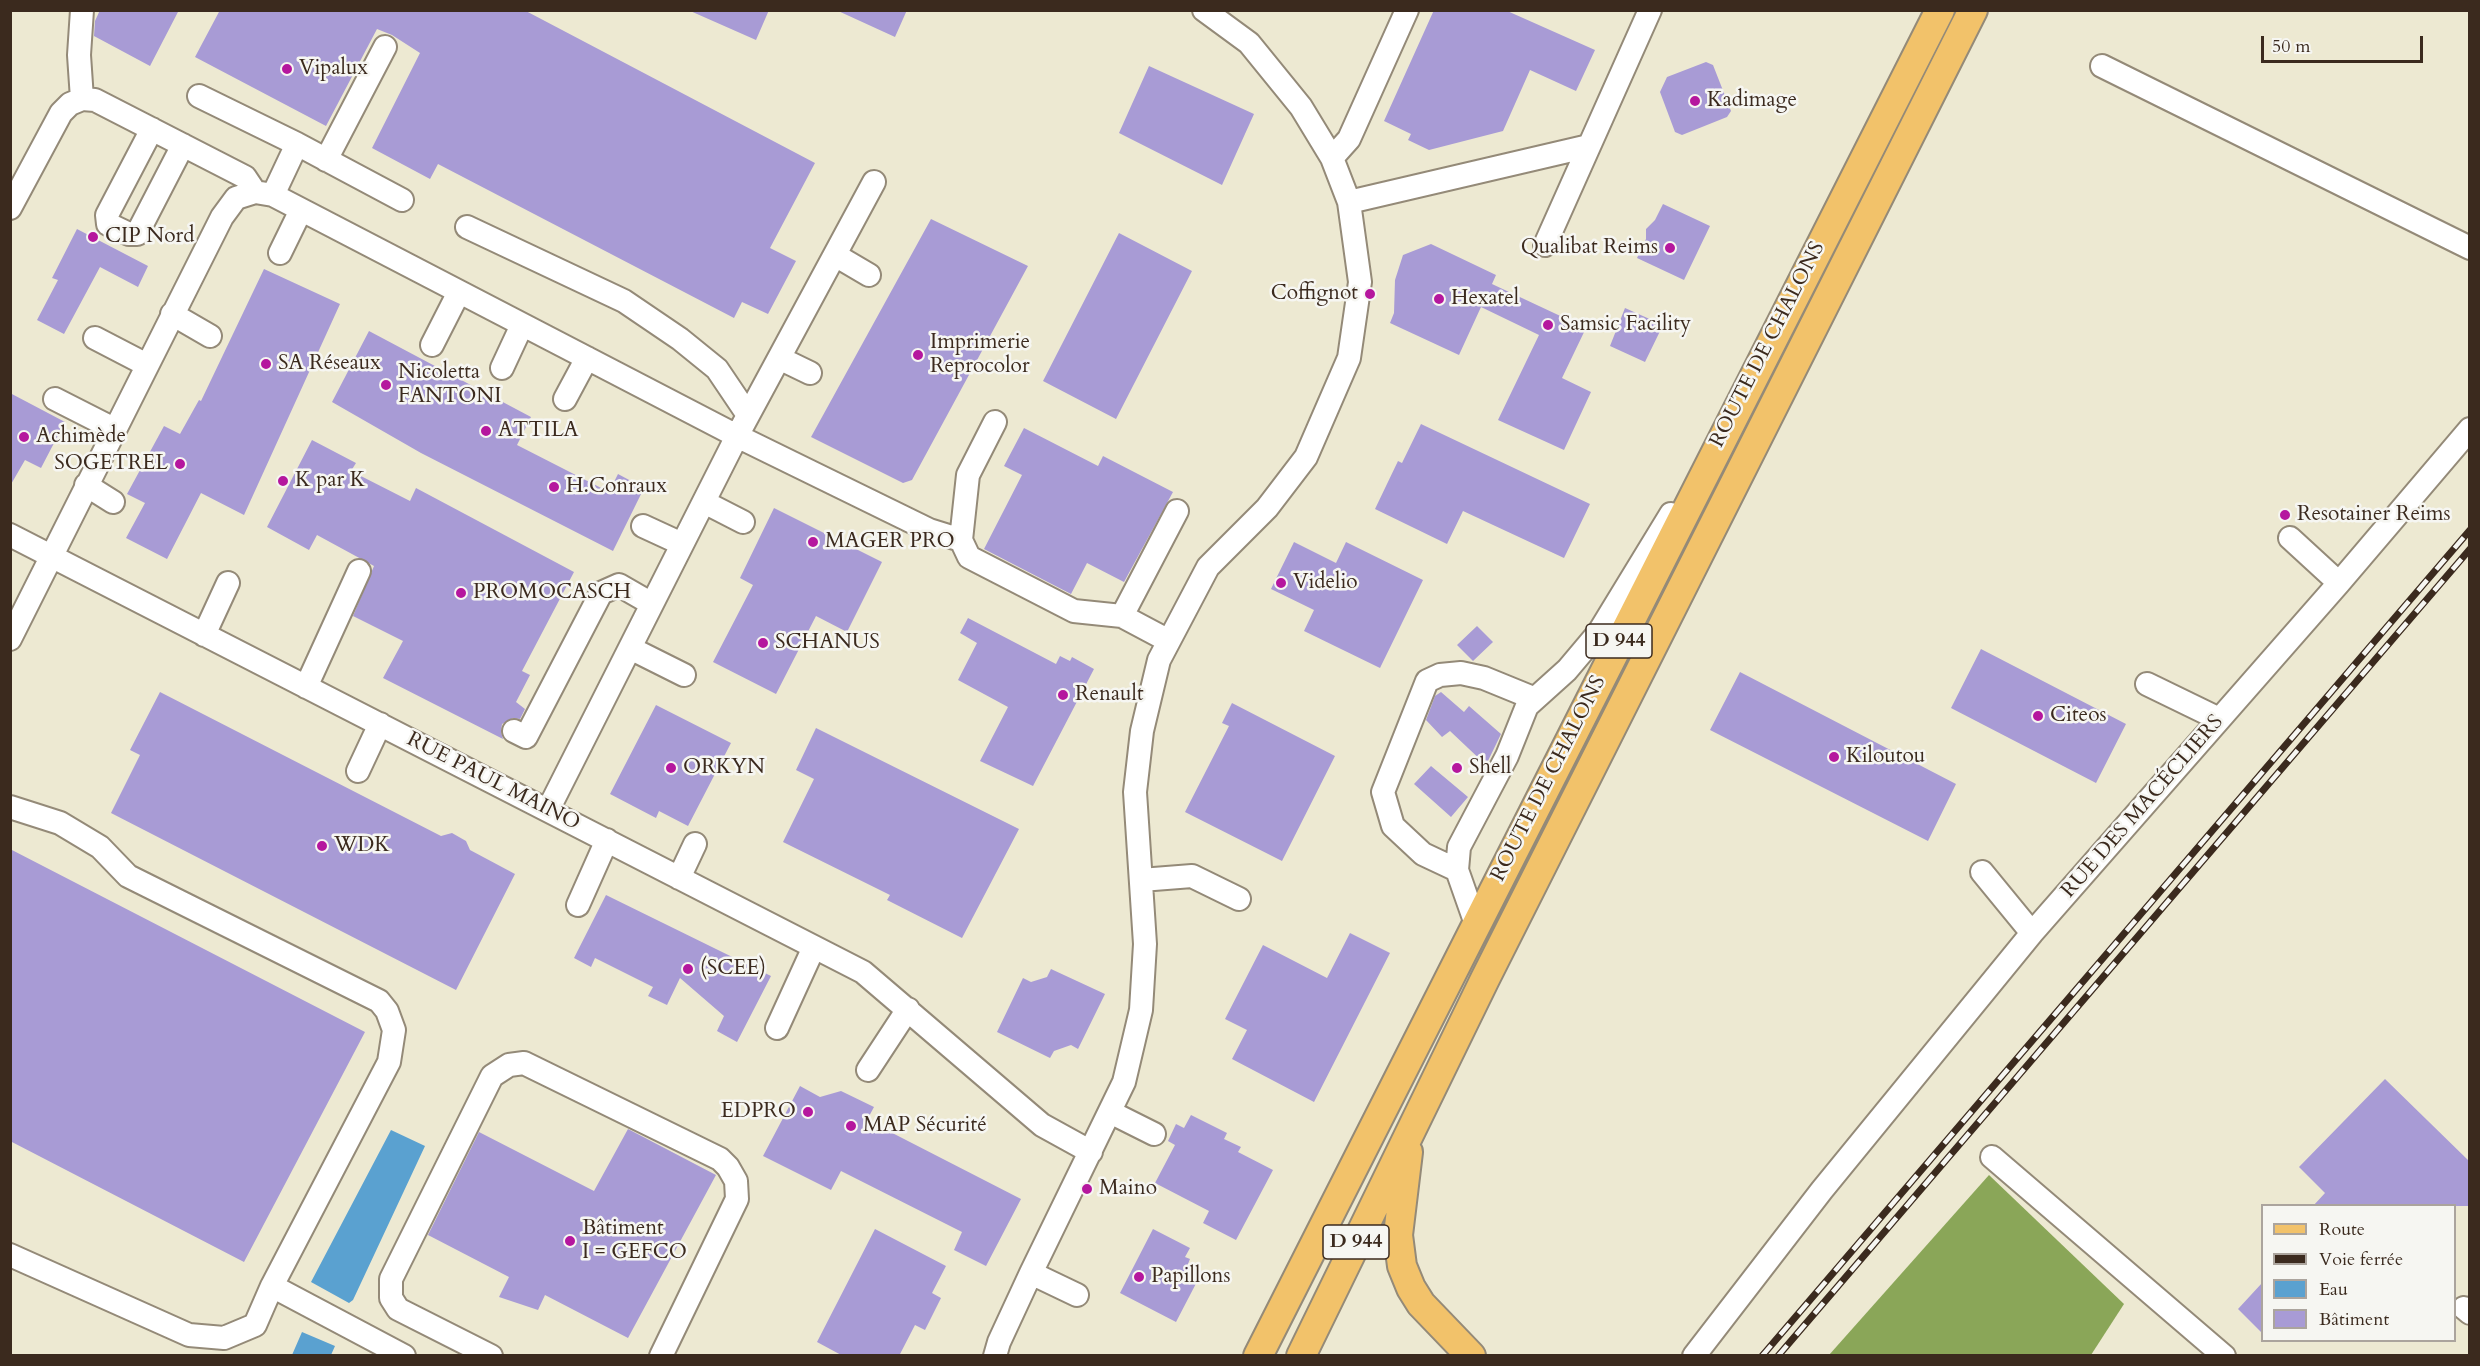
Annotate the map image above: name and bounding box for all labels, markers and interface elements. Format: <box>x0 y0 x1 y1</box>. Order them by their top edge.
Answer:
scale bar <box>2264 24 2426 62</box>
text: 50 m <box>2272 34 2311 59</box>
place label: Vipalux <box>299 56 368 82</box>
marker: Vipalux <box>280 62 294 76</box>
place label: Kadimage <box>1707 88 1797 114</box>
marker: Kadimage <box>1688 94 1702 108</box>
place label: CIP Nord <box>105 224 194 250</box>
marker: CIP Nord <box>86 230 100 244</box>
place label: Qualibat Reims <box>1521 235 1658 261</box>
street label: ROUTE DE CHALONS <box>1705 238 1831 452</box>
marker: Qualibat Reims <box>1663 241 1677 255</box>
place label: Coffignot <box>1271 281 1358 307</box>
place label: Hexatel <box>1451 286 1519 312</box>
marker: Coffignot <box>1363 287 1377 301</box>
marker: Hexatel <box>1432 292 1446 306</box>
place label: Samsic Facility <box>1560 312 1691 338</box>
marker: Samsic Facility <box>1541 318 1555 332</box>
place label: Imprimerie Reprocolor <box>930 330 1030 380</box>
marker: Imprimerie Reprocolor <box>911 348 925 362</box>
place label: SA Réseaux <box>278 351 381 377</box>
marker: SA Réseaux <box>259 357 273 371</box>
place label: Nicoletta FANTONI <box>398 360 501 410</box>
marker: Nicoletta FANTONI <box>379 378 393 392</box>
place label: ATTILA <box>498 418 579 444</box>
place label: Achimède <box>36 424 126 450</box>
marker: ATTILA <box>479 424 493 438</box>
marker: Achimède <box>17 430 31 444</box>
place label: SOGETREL <box>54 451 168 477</box>
marker: SOGETREL <box>173 457 187 471</box>
place label: K par K <box>295 468 365 494</box>
marker: K par K <box>276 474 290 488</box>
place label: H.Conraux <box>566 474 667 500</box>
marker: H.Conraux <box>547 480 561 494</box>
place label: Resotainer Reims <box>2297 502 2451 528</box>
marker: Resotainer Reims <box>2278 508 2292 522</box>
place label: MAGER PRO <box>825 529 955 555</box>
marker: MAGER PRO <box>806 535 820 549</box>
place label: Videlio <box>1293 570 1358 596</box>
marker: Videlio <box>1274 576 1288 590</box>
place label: PROMOCASCH <box>473 580 631 606</box>
marker: PROMOCASCH <box>454 586 468 600</box>
road number: D 944 <box>1586 624 1652 658</box>
place label: SCHANUS <box>775 630 880 656</box>
marker: SCHANUS <box>756 636 770 650</box>
street label: ROUTE DE CHALONS <box>1486 672 1612 886</box>
place label: Renault <box>1075 682 1144 708</box>
marker: Renault <box>1056 688 1070 702</box>
place label: Citeos <box>2050 703 2107 729</box>
marker: Citeos <box>2031 709 2045 723</box>
street label: RUE DES MACÉCLIERS <box>2057 710 2229 904</box>
street label: RUE PAUL MAINO <box>402 727 584 837</box>
place label: Kiloutou <box>1846 744 1925 770</box>
marker: Kiloutou <box>1827 750 1841 764</box>
place label: ORKYN <box>683 755 765 781</box>
place label: Shell <box>1469 755 1511 781</box>
marker: ORKYN <box>664 761 678 775</box>
marker: Shell <box>1450 761 1464 775</box>
place label: WDK <box>334 833 390 859</box>
marker: WDK <box>315 839 329 853</box>
place label: (SCEE) <box>700 956 766 982</box>
marker: (SCEE) <box>681 962 695 976</box>
place label: EDPRO <box>721 1099 796 1125</box>
marker: EDPRO <box>801 1105 815 1119</box>
place label: MAP Sécurité <box>863 1113 987 1139</box>
marker: MAP Sécurité <box>844 1119 858 1133</box>
place label: Maino <box>1099 1176 1157 1202</box>
marker: Maino <box>1080 1182 1094 1196</box>
legend <box>2261 1204 2456 1342</box>
place label: Bâtiment I = GEFCO <box>582 1216 687 1266</box>
text: Route <box>2319 1217 2365 1242</box>
road number: D 944 <box>1323 1225 1389 1259</box>
marker: Bâtiment I = GEFCO <box>563 1234 577 1248</box>
text: Voie ferrée <box>2319 1247 2403 1272</box>
place label: Papillons <box>1151 1264 1231 1290</box>
marker: Papillons <box>1132 1270 1146 1284</box>
text: Eau <box>2319 1277 2348 1302</box>
text: Bâtiment <box>2319 1307 2389 1332</box>

